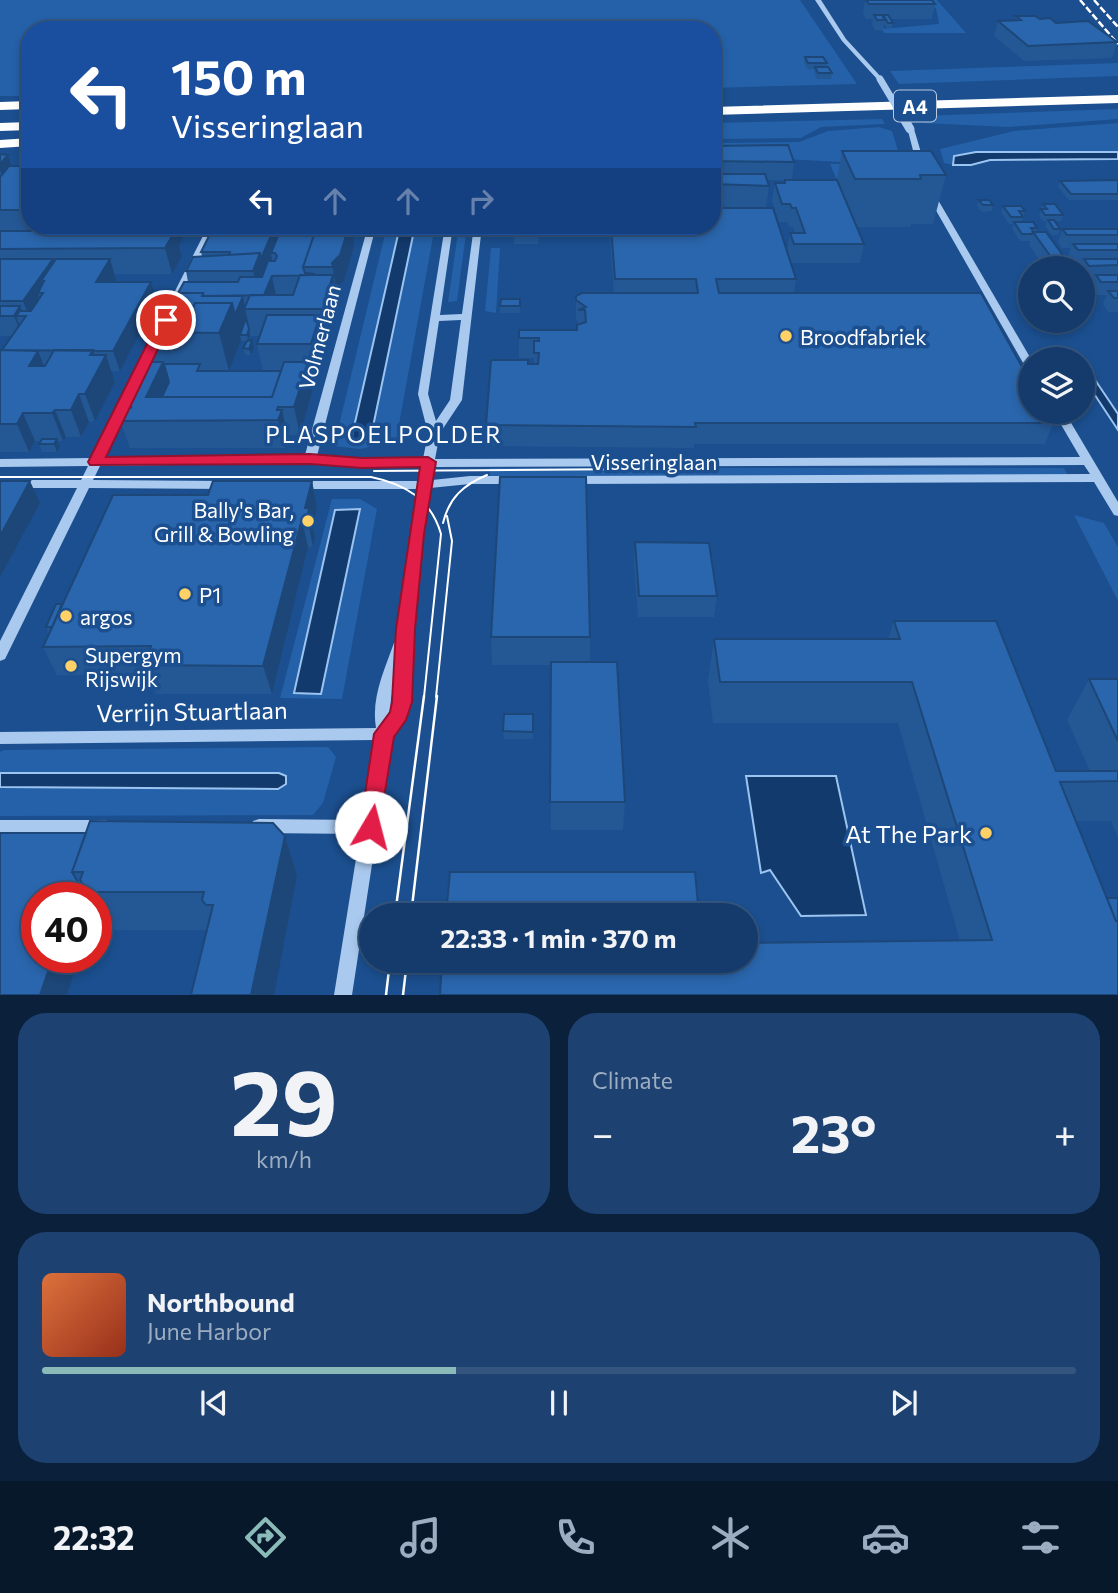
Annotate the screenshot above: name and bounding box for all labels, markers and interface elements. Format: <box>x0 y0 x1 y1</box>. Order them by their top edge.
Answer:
text: 150 m <box>171 45 306 105</box>
icon: left <box>56 49 147 140</box>
road number: A4 <box>894 90 936 122</box>
text: Visseringlaan <box>171 105 364 145</box>
icon: left <box>243 182 281 220</box>
icon: ahead <box>316 182 354 220</box>
icon: ahead <box>389 182 427 220</box>
icon: right <box>462 182 500 220</box>
map controls <box>1018 256 1095 424</box>
button: search <box>1018 256 1095 333</box>
street label: Volmerlaan <box>293 282 345 392</box>
pin <box>136 290 196 350</box>
icon: arrive <box>147 301 185 339</box>
place label: Broodfabriek <box>800 324 927 349</box>
marker: Broodfabriek <box>778 328 794 344</box>
button: layers <box>1018 347 1095 424</box>
district label: PLASPOELPOLDER <box>265 420 503 448</box>
street label: Visseringlaan <box>591 449 717 474</box>
place label: Bally's Bar, Grill & Bowling <box>154 497 294 546</box>
marker: Bally's Bar, Grill & Bowling <box>300 513 316 529</box>
place label: P1 <box>199 582 221 607</box>
marker: P1 <box>177 586 193 602</box>
place label: argos <box>80 604 132 629</box>
marker: argos <box>58 608 74 624</box>
place label: Supergym Rijswijk <box>85 642 182 691</box>
marker: Supergym Rijswijk <box>63 658 79 674</box>
street label: Verrijn Stuartlaan <box>96 695 288 727</box>
position arrow <box>334 790 408 864</box>
place label: At The Park <box>845 819 972 848</box>
marker: At The Park <box>978 825 994 841</box>
speed limit sign: 40 <box>21 882 112 973</box>
text: 22:33 · 1 min · 370 m <box>441 922 676 953</box>
text: 29 <box>230 1043 338 1155</box>
text: Climate <box>592 1066 673 1094</box>
text: 23° <box>791 1100 877 1164</box>
text: − <box>592 1109 614 1156</box>
text: + <box>1054 1109 1076 1156</box>
text: km/h <box>256 1145 312 1173</box>
text: Northbound <box>147 1286 295 1317</box>
text: June Harbor <box>147 1317 271 1345</box>
icon: previous <box>195 1384 233 1422</box>
icon: pause <box>540 1384 578 1422</box>
icon: next <box>885 1384 923 1422</box>
icon: directions <box>241 1513 290 1562</box>
icon: music <box>396 1513 445 1562</box>
icon: phone <box>551 1513 600 1562</box>
icon: climate <box>706 1513 755 1562</box>
icon: car <box>861 1513 910 1562</box>
icon: filters <box>1016 1513 1065 1562</box>
text: 22:32 <box>53 1517 135 1557</box>

